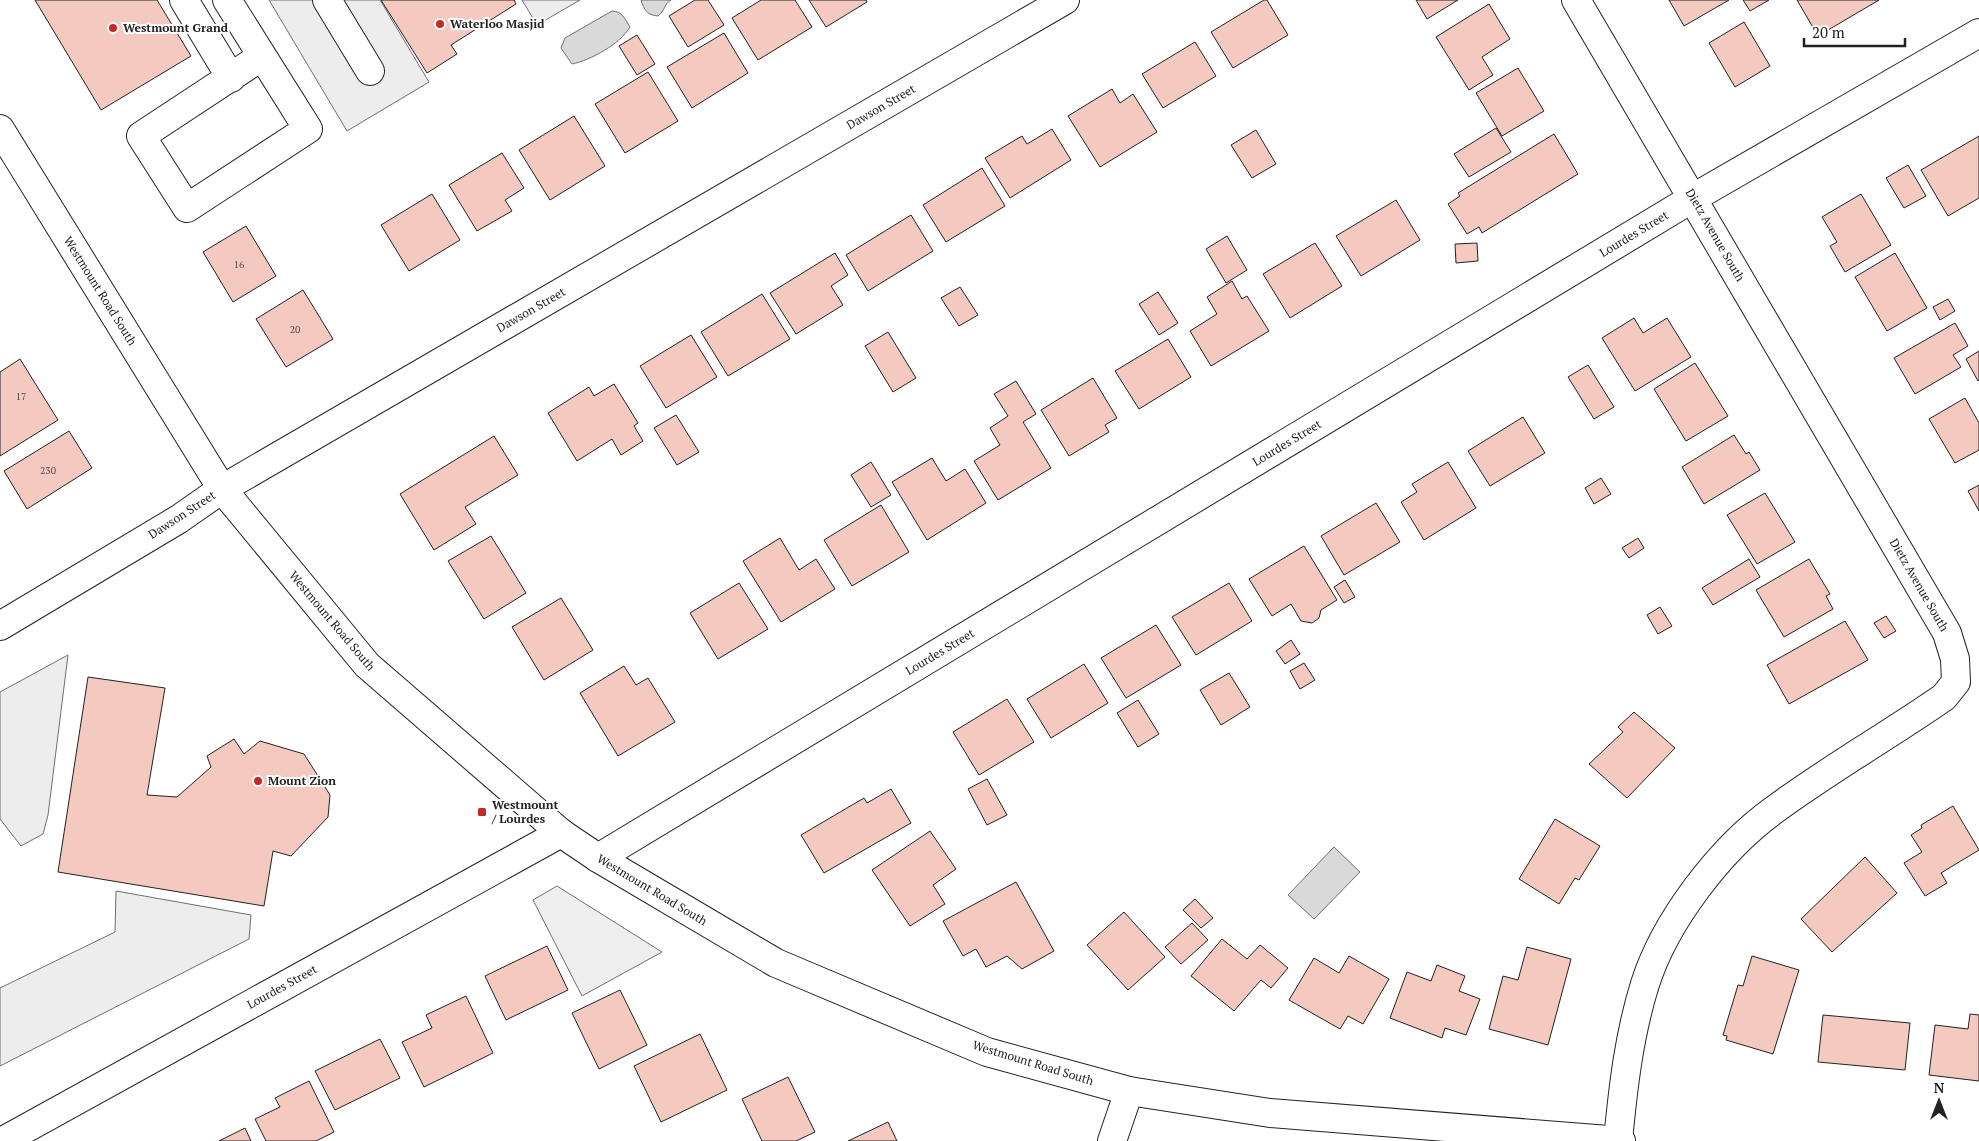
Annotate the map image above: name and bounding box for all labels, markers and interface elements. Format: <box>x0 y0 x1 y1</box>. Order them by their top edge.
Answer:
scale bar <box>1804 15 1905 47</box>
place label: Waterloo Masjid <box>450 16 545 31</box>
marker: Waterloo Masjid <box>434 18 446 30</box>
place label: Westmount Grand <box>123 20 229 35</box>
marker: Westmount Grand <box>107 22 119 34</box>
text: 20 m <box>1812 22 1845 42</box>
street label: Dawson Street <box>844 81 918 132</box>
street label: Dietz Avenue South <box>1683 186 1748 284</box>
street label: Lourdes Street <box>1597 207 1671 260</box>
street label: Westmount Road South <box>61 233 140 348</box>
house number: 16 <box>234 258 245 271</box>
street label: Dawson Street <box>494 284 568 335</box>
house number: 20 <box>290 323 300 336</box>
house number: 17 <box>16 390 26 403</box>
street label: Lourdes Street <box>1250 416 1324 469</box>
house number: 230 <box>40 464 56 477</box>
street label: Dawson Street <box>145 487 219 542</box>
street label: Dietz Avenue South <box>1887 536 1952 634</box>
street label: Westmount Road South <box>286 568 379 674</box>
street label: Lourdes Street <box>903 625 977 678</box>
place label: Mount Zion <box>268 773 336 788</box>
marker: Mount Zion <box>252 775 264 787</box>
place label: Westmount / Lourdes <box>491 797 559 826</box>
marker: Westmount / Lourdes <box>476 806 488 818</box>
street label: Westmount Road South <box>595 851 710 928</box>
street label: Lourdes Street <box>244 961 320 1012</box>
street label: Westmount Road South <box>971 1037 1095 1088</box>
north arrow <box>1914 1076 1964 1126</box>
text: N <box>1934 1078 1945 1097</box>

